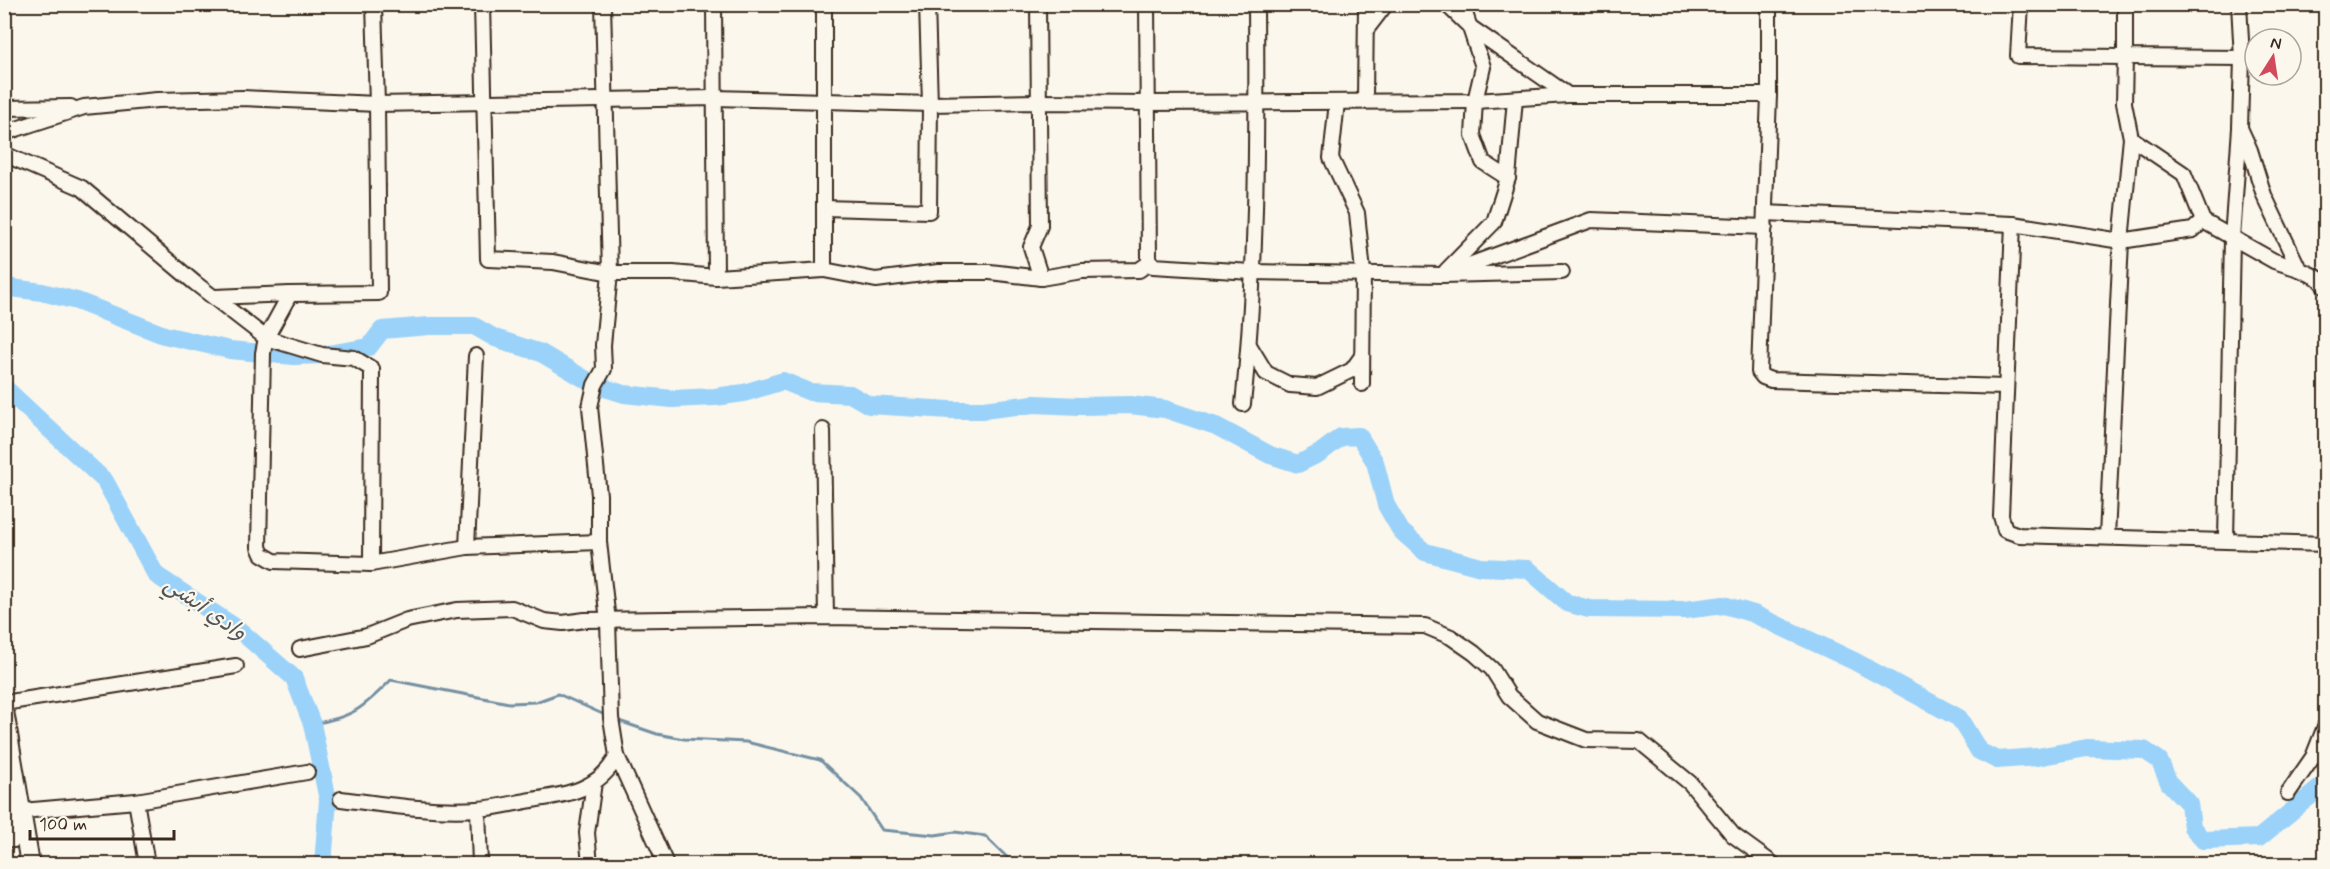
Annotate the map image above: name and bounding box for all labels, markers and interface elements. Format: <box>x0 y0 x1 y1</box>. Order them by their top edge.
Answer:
north arrow <box>2243 27 2303 87</box>
text: N <box>2268 32 2283 55</box>
water label: وادي أبشي <box>156 571 252 651</box>
scale bar <box>30 803 174 841</box>
text: 100 m <box>39 813 87 837</box>

